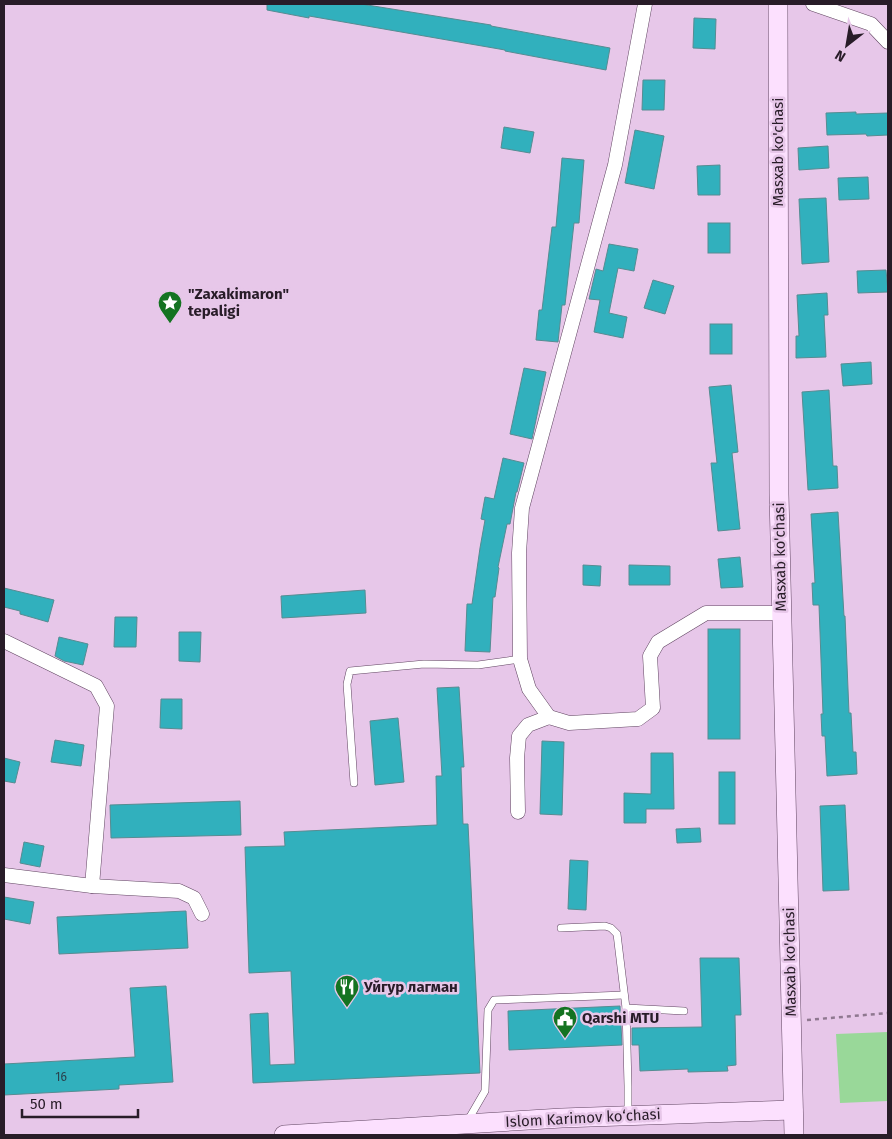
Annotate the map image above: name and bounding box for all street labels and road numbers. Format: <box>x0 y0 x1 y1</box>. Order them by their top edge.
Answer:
street label: Masxab ko'chasi <box>769 97 787 207</box>
street label: Masxab ko'chasi <box>770 502 790 612</box>
street label: Masxab ko'chasi <box>780 907 800 1017</box>
street label: Islom Karimov ko‘chasi <box>505 1105 661 1131</box>

